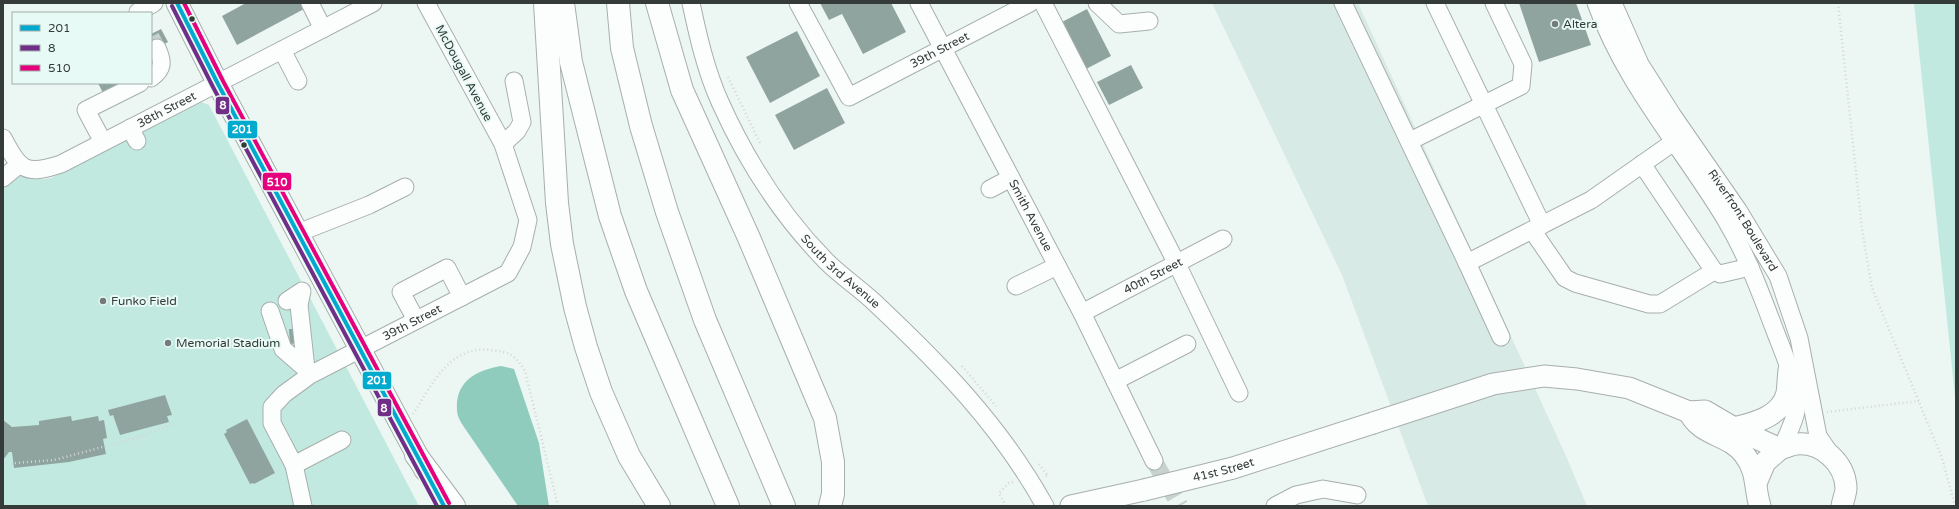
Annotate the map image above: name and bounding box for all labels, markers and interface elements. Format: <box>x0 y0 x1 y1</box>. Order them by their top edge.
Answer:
legend <box>12 12 152 84</box>
unlabelled marker <box>187 14 197 24</box>
place label: Altera <box>1563 17 1598 31</box>
marker: Altera <box>1550 19 1560 29</box>
text: 201 <box>48 21 71 35</box>
street label: McDougall Avenue <box>433 22 496 124</box>
street label: 39th Street <box>908 29 972 71</box>
text: 8 <box>48 41 56 55</box>
text: 510 <box>48 61 71 75</box>
street label: 38th Street <box>135 88 199 131</box>
line badge: 8 <box>215 96 230 115</box>
text: 8 <box>220 99 227 112</box>
line badge: 201 <box>227 120 258 139</box>
text: 201 <box>232 123 252 136</box>
unlabelled marker <box>239 140 249 150</box>
street label: Riverfront Boulevard <box>1705 167 1781 274</box>
line badge: 510 <box>262 172 292 191</box>
text: 510 <box>267 176 287 189</box>
street label: Smith Avenue <box>1006 177 1055 254</box>
street label: South 3rd Avenue <box>798 231 883 311</box>
street label: 40th Street <box>1121 254 1185 297</box>
place label: Funko Field <box>111 294 177 308</box>
marker: Funko Field <box>98 296 108 306</box>
street label: 39th Street <box>380 301 444 343</box>
place label: Memorial Stadium <box>176 336 280 350</box>
marker: Memorial Stadium <box>163 338 173 348</box>
line badge: 201 <box>362 371 392 390</box>
text: 201 <box>367 374 387 387</box>
line badge: 8 <box>377 398 392 417</box>
text: 8 <box>381 402 388 415</box>
street label: 41st Street <box>1191 455 1256 485</box>

